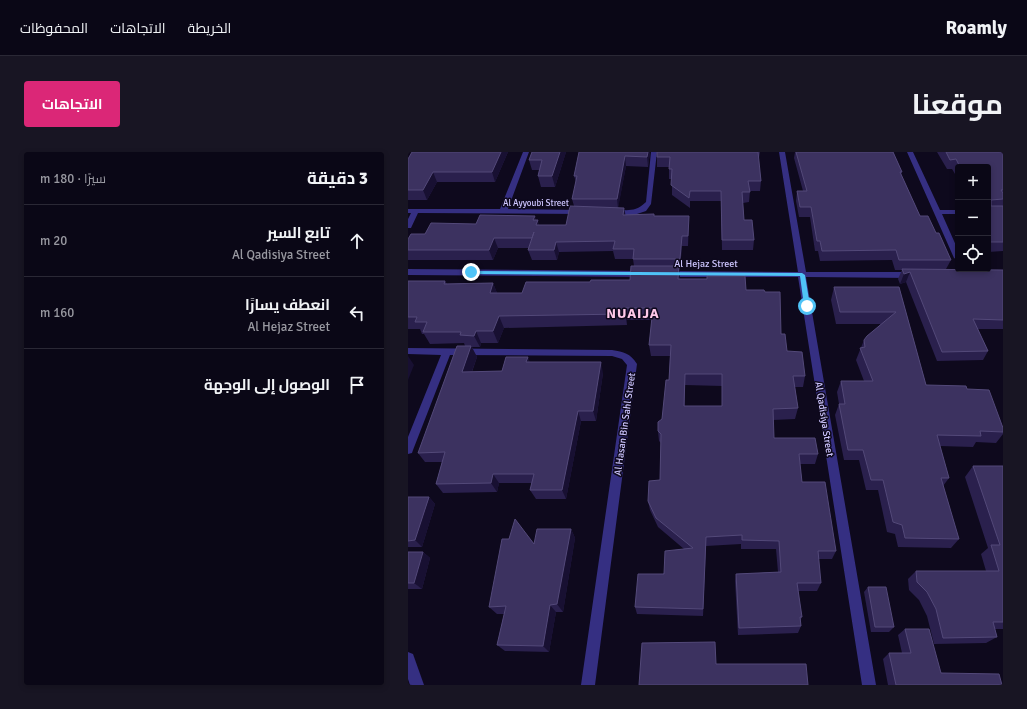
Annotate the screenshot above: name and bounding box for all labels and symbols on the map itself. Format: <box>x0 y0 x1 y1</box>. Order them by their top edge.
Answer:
street label: Al Ayyoubi Street <box>503 198 569 209</box>
street label: Al Hejaz Street <box>674 258 738 270</box>
route end <box>462 263 480 281</box>
route start <box>798 297 816 315</box>
district label: NUAIJA <box>606 305 660 322</box>
street label: Al Hasan Bin Sahl Street <box>612 371 638 476</box>
street label: Al Qadisiya Street <box>812 381 836 458</box>

